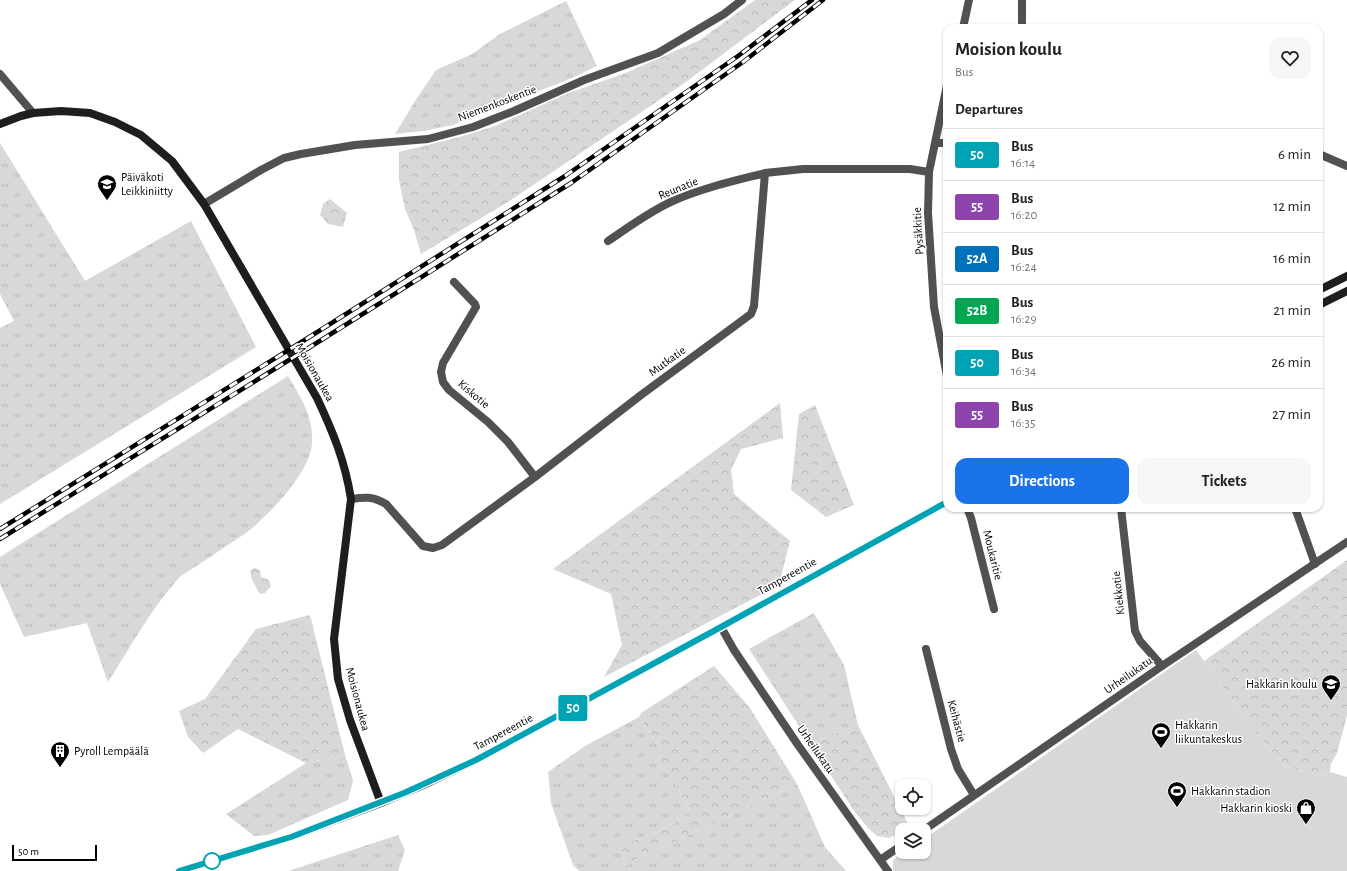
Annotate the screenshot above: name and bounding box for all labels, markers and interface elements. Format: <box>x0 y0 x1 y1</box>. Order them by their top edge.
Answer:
button: heart <box>1269 37 1311 79</box>
text: Moision koulu <box>955 40 1062 59</box>
text: Bus <box>955 66 973 79</box>
street label: Niemenkoskentie <box>456 83 538 123</box>
text: Departures <box>955 102 1023 117</box>
text: Bus <box>1011 139 1033 154</box>
text: 6 min <box>1278 147 1311 162</box>
text: 50 <box>970 148 984 162</box>
text: 16:14 <box>1011 157 1035 170</box>
place label: Päiväkoti Leikkiniitty <box>121 171 173 198</box>
school or university icon: Päiväkoti Leikkiniitty <box>96 173 118 201</box>
street label: Reunatie <box>656 175 700 201</box>
text: Bus <box>1011 191 1033 206</box>
text: 12 min <box>1273 199 1311 214</box>
text: 55 <box>971 200 983 214</box>
street label: Pysäkkitie <box>911 207 926 255</box>
text: 16:20 <box>1011 209 1037 222</box>
text: Bus <box>1011 243 1033 258</box>
text: 16 min <box>1273 251 1311 266</box>
text: 52A <box>966 252 988 266</box>
text: 16:24 <box>1011 261 1037 274</box>
text: Bus <box>1011 295 1033 310</box>
text: 21 min <box>1273 303 1311 318</box>
text: 52B <box>967 304 987 318</box>
text: 16:29 <box>1011 313 1037 326</box>
street label: Moisionaukea <box>293 341 337 404</box>
street label: Mutkatie <box>646 344 688 378</box>
text: Bus <box>1011 347 1033 362</box>
text: 26 min <box>1271 355 1311 370</box>
text: 50 <box>970 356 984 370</box>
text: 16:34 <box>1011 365 1036 378</box>
street label: Kiskotie <box>456 377 492 411</box>
text: Bus <box>1011 399 1033 414</box>
text: 27 min <box>1272 407 1311 422</box>
text: 55 <box>971 408 983 422</box>
text: 16:35 <box>1011 417 1035 430</box>
button: Directions <box>955 458 1129 504</box>
button: Tickets <box>1137 458 1311 504</box>
street label: Moukaritie <box>981 529 1005 581</box>
street label: Tampereentie <box>756 555 818 597</box>
street label: Kiekkotie <box>1110 571 1126 615</box>
street label: Urheilukatu <box>1102 654 1154 696</box>
street label: Moisionaukea <box>344 666 372 733</box>
school or university icon: Hakkarin koulu <box>1320 673 1342 701</box>
place label: Hakkarin koulu <box>1246 678 1317 690</box>
line badge: 50 <box>555 695 591 721</box>
street label: Keihästie <box>946 699 968 743</box>
text: 50 <box>566 701 580 715</box>
street label: Tampereentie <box>471 711 535 753</box>
place label: Hakkarin liikuntakeskus <box>1175 719 1242 745</box>
sports icon: Hakkarin liikuntakeskus <box>1150 721 1172 749</box>
street label: Urheilukatu <box>795 723 837 775</box>
building icon: Pyroll Lempäälä <box>49 740 71 768</box>
place label: Pyroll Lempäälä <box>74 745 149 758</box>
map controls <box>895 779 931 859</box>
button: locate <box>895 779 931 815</box>
sports icon: Hakkarin stadion <box>1166 780 1188 808</box>
place label: Hakkarin stadion <box>1191 785 1270 797</box>
shop icon: Hakkarin kioski <box>1295 797 1317 825</box>
place label: Hakkarin kioski <box>1220 802 1292 814</box>
button: layers <box>895 823 931 859</box>
scale bar <box>12 843 97 862</box>
text: 50 m <box>18 846 39 857</box>
unlabelled marker <box>203 852 221 870</box>

